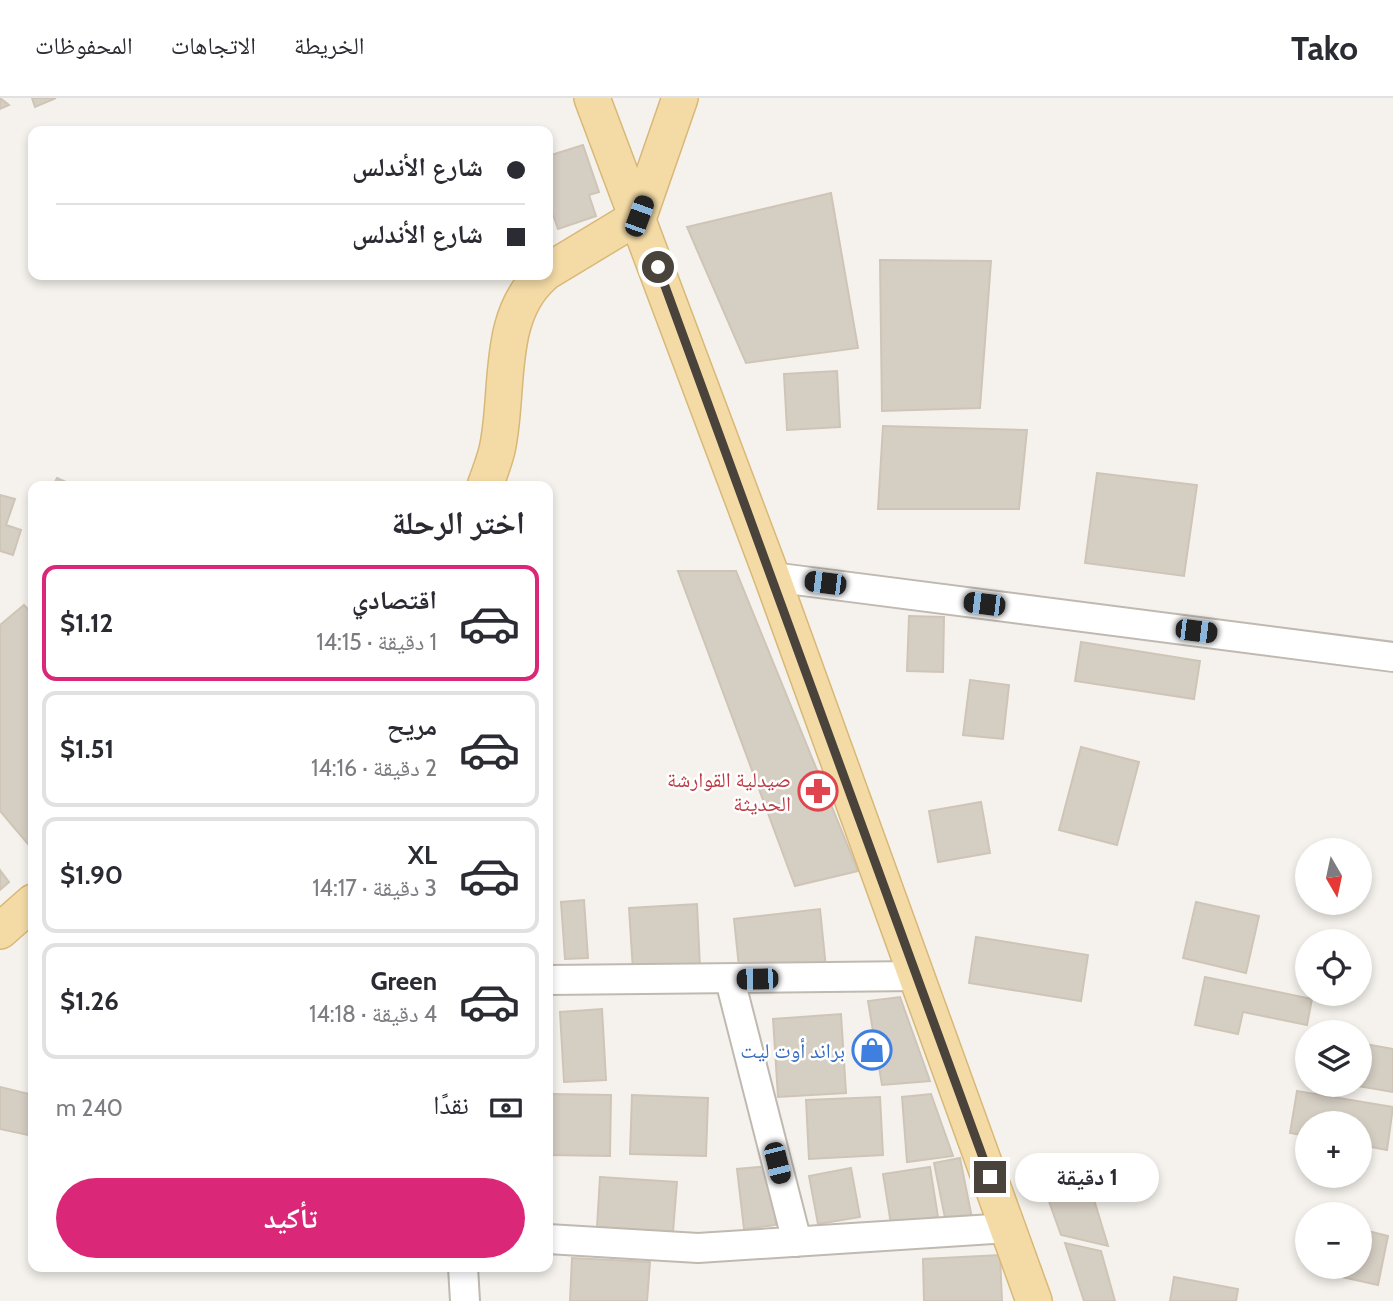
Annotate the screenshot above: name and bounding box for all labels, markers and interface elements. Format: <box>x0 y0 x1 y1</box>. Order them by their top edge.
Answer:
text: Tako <box>1291 28 1358 68</box>
text: المحفوظات <box>35 31 133 60</box>
text: الاتجاهات <box>171 31 256 60</box>
text: الخريطة <box>294 31 365 60</box>
text: شارع الأندلس <box>352 151 483 183</box>
car <box>622 193 657 239</box>
text: شارع الأندلس <box>352 218 483 250</box>
route start <box>642 251 674 283</box>
text: اختر الرحلة <box>392 503 525 542</box>
car <box>803 570 848 596</box>
text: اقتصادي <box>352 584 437 616</box>
car <box>962 591 1007 617</box>
icon: car <box>458 592 521 655</box>
text: $1.12 <box>60 607 113 639</box>
car <box>1174 618 1219 644</box>
text: 1 دقيقة · 14:15 <box>316 628 437 656</box>
text: مريح <box>387 710 437 742</box>
icon: car <box>458 718 521 781</box>
text: $1.51 <box>60 733 114 765</box>
text: 2 دقيقة · 14:16 <box>311 754 437 782</box>
place label: صيدلية القوارشة الحديثة <box>667 767 791 816</box>
pharmacy icon: صيدلية القوارشة الحديثة <box>797 770 839 812</box>
north arrow <box>1295 838 1372 915</box>
map controls <box>1295 838 1372 1279</box>
text: XL <box>408 839 437 871</box>
icon: car <box>458 844 521 907</box>
text: $1.90 <box>60 859 123 891</box>
text: 3 دقيقة · 14:17 <box>312 874 437 902</box>
button: locate <box>1295 929 1372 1006</box>
text: Green <box>370 965 437 997</box>
car <box>736 968 779 990</box>
icon: car <box>458 970 521 1033</box>
text: $1.26 <box>60 985 119 1017</box>
text: 4 دقيقة · 14:18 <box>309 1000 437 1028</box>
button: layers <box>1295 1020 1372 1097</box>
shop icon: براند أوت ليت <box>851 1029 893 1071</box>
place label: براند أوت ليت <box>740 1038 845 1063</box>
text: نقدًا <box>433 1089 469 1121</box>
icon: cash <box>487 1089 525 1127</box>
text: 240 m <box>56 1094 123 1122</box>
button: + <box>1295 1111 1372 1188</box>
car <box>762 1140 793 1186</box>
callout: 1 دقيقة <box>1014 1152 1158 1202</box>
route end <box>974 1161 1006 1193</box>
text: 1 دقيقة <box>1056 1163 1118 1191</box>
button: تأكيد <box>56 1178 525 1258</box>
button: − <box>1295 1202 1372 1279</box>

